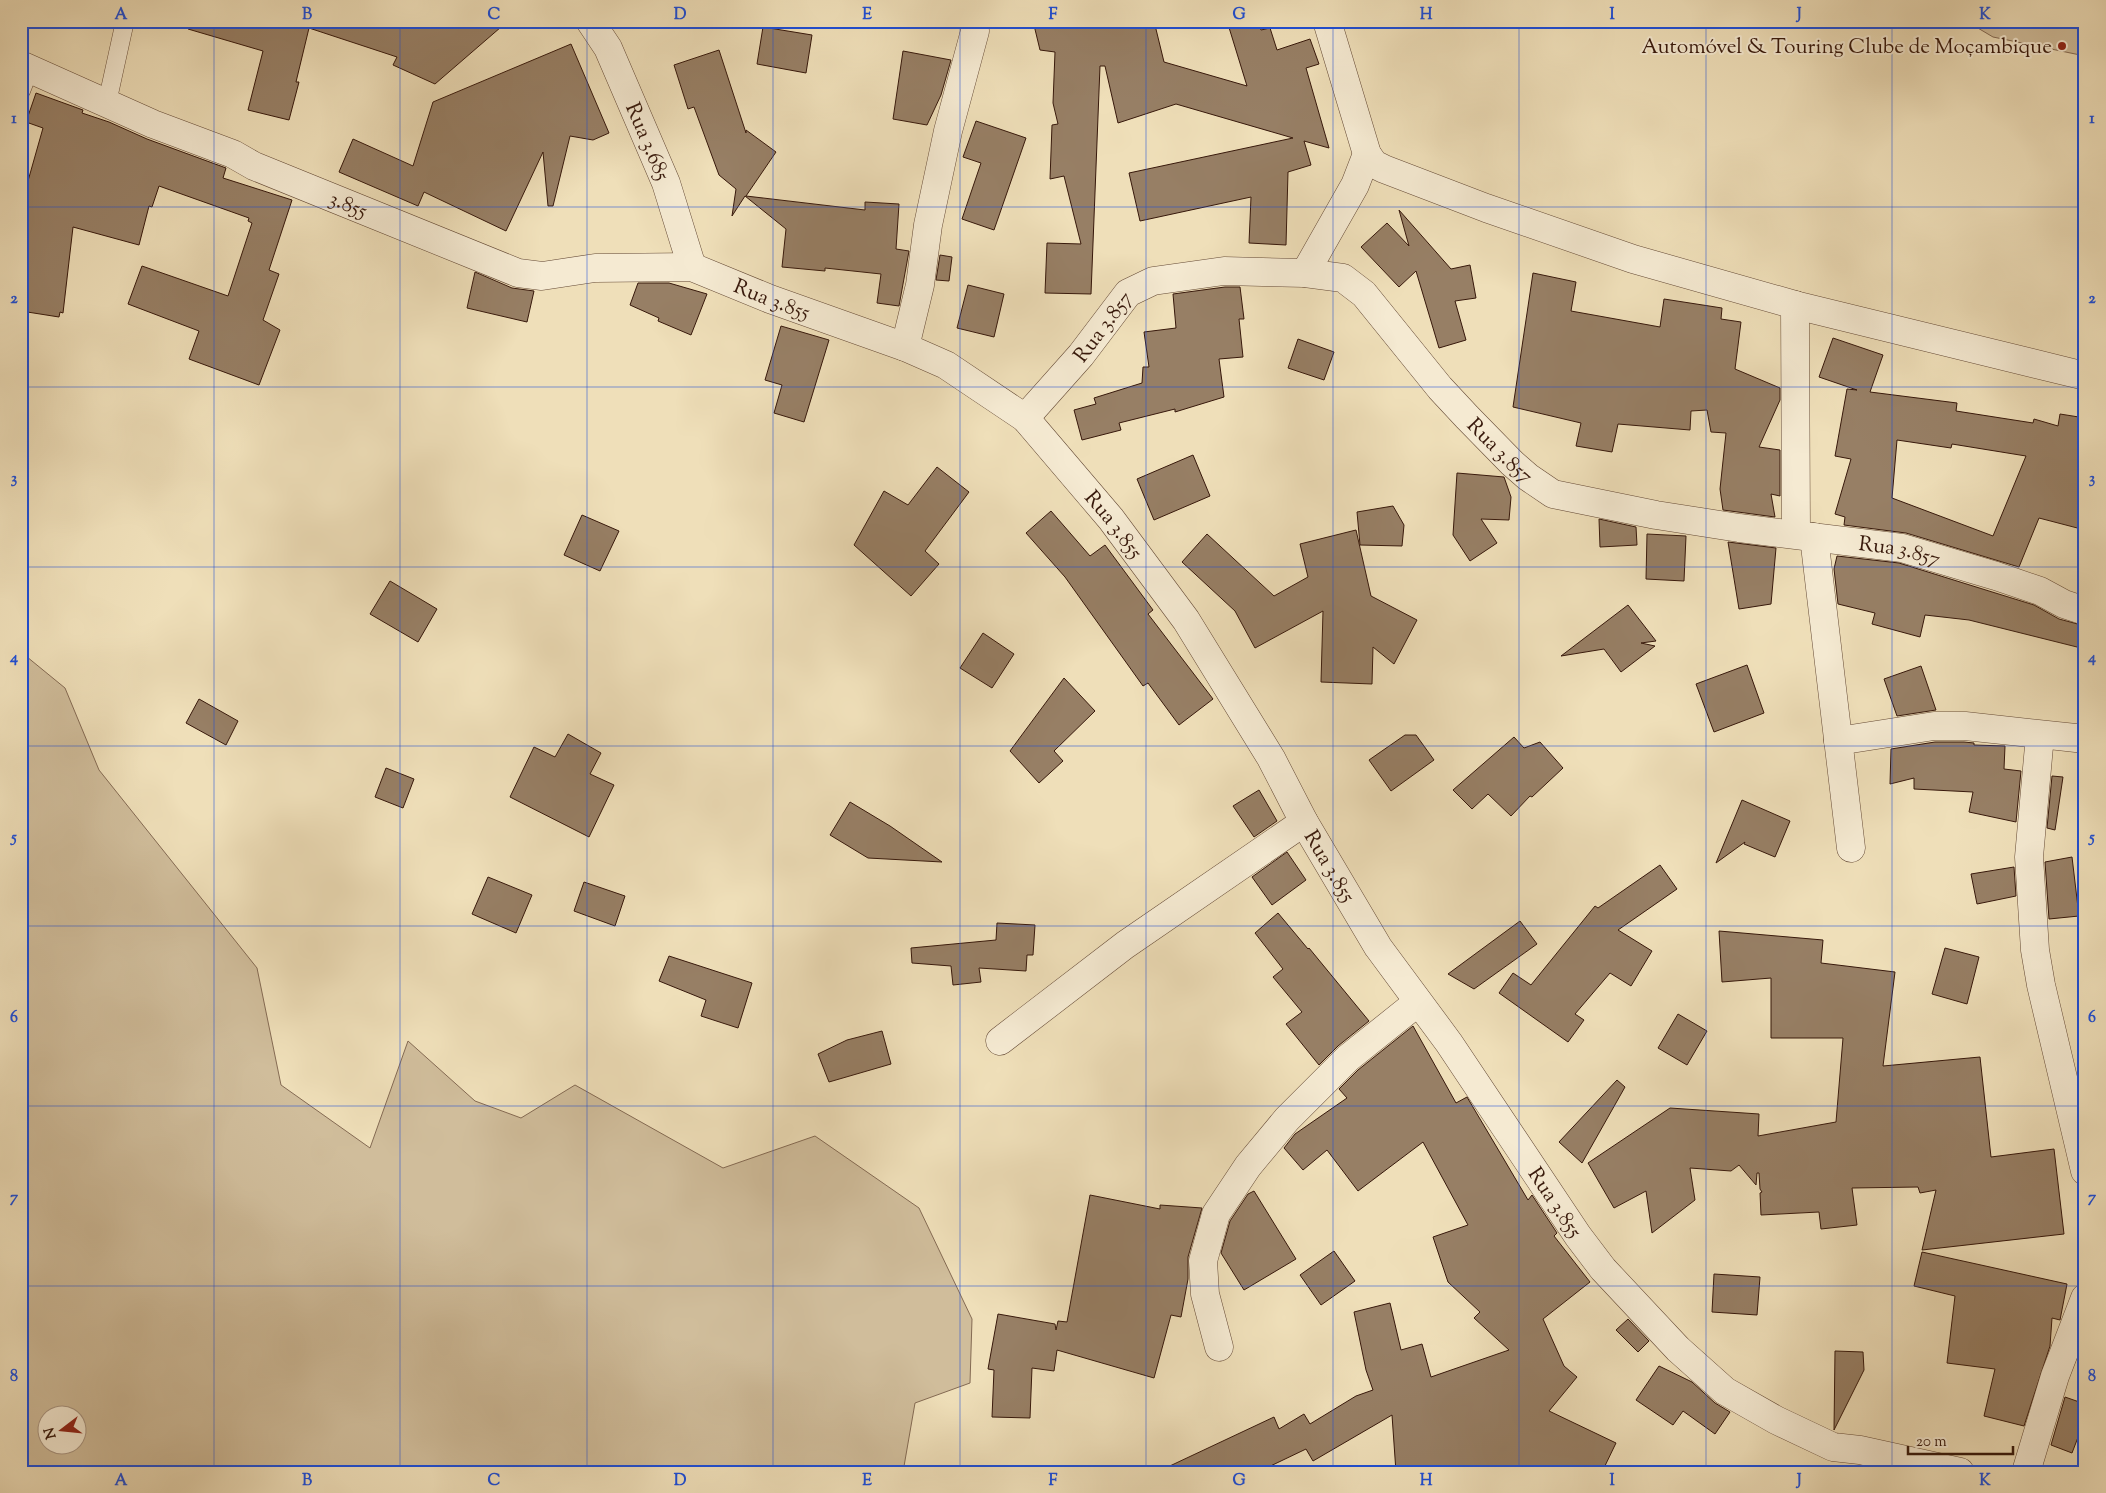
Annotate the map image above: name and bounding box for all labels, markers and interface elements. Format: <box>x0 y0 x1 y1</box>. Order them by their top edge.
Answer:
text: A <box>115 4 128 27</box>
text: B <box>302 4 312 27</box>
text: C <box>488 4 501 27</box>
text: D <box>674 4 687 27</box>
text: E <box>862 4 872 27</box>
text: F <box>1049 4 1058 27</box>
text: G <box>1232 4 1246 27</box>
text: H <box>1420 4 1433 27</box>
text: I <box>1609 4 1615 27</box>
text: J <box>1795 4 1802 27</box>
text: K <box>1979 4 1991 27</box>
place label: Automóvel & Touring Clube de Moçambique <box>1641 33 2052 63</box>
marker: Automóvel & Touring Clube de Moçambique <box>2056 40 2068 52</box>
street label: Rua 3.685 <box>616 98 676 186</box>
text: 1 <box>11 108 17 131</box>
text: 1 <box>2089 108 2095 131</box>
street label: 3.855 <box>324 185 371 227</box>
street label: Rua 3.855 <box>728 273 814 329</box>
street label: Rua 3.857 <box>1067 285 1141 370</box>
text: 2 <box>10 288 18 311</box>
text: 2 <box>2088 288 2096 311</box>
street label: Rua 3.857 <box>1459 412 1539 492</box>
text: 3 <box>11 468 18 491</box>
text: 3 <box>2089 468 2096 491</box>
street label: Rua 3.855 <box>1076 485 1149 566</box>
street label: Rua 3.857 <box>1857 530 1944 576</box>
text: 4 <box>9 647 18 670</box>
text: 4 <box>2087 647 2096 670</box>
street label: Rua 3.855 <box>1295 825 1361 909</box>
text: 5 <box>9 827 17 850</box>
text: 5 <box>2087 827 2095 850</box>
text: 6 <box>10 1007 18 1030</box>
text: 6 <box>2088 1007 2096 1030</box>
street label: Rua 3.855 <box>1519 1162 1588 1245</box>
text: 7 <box>10 1187 19 1210</box>
text: 7 <box>2088 1187 2097 1210</box>
text: 8 <box>10 1366 18 1389</box>
text: 8 <box>2088 1366 2096 1389</box>
north arrow <box>38 1406 88 1456</box>
scale bar <box>1908 1423 2014 1455</box>
text: N <box>40 1425 63 1441</box>
text: 20 m <box>1916 1432 1947 1453</box>
text: A <box>115 1470 128 1493</box>
text: B <box>302 1470 312 1493</box>
text: C <box>488 1470 501 1493</box>
text: D <box>674 1470 687 1493</box>
text: E <box>862 1470 872 1493</box>
text: F <box>1049 1470 1058 1493</box>
text: G <box>1232 1470 1246 1493</box>
text: H <box>1420 1470 1433 1493</box>
text: I <box>1609 1470 1615 1493</box>
text: J <box>1795 1470 1802 1493</box>
text: K <box>1979 1470 1991 1493</box>

